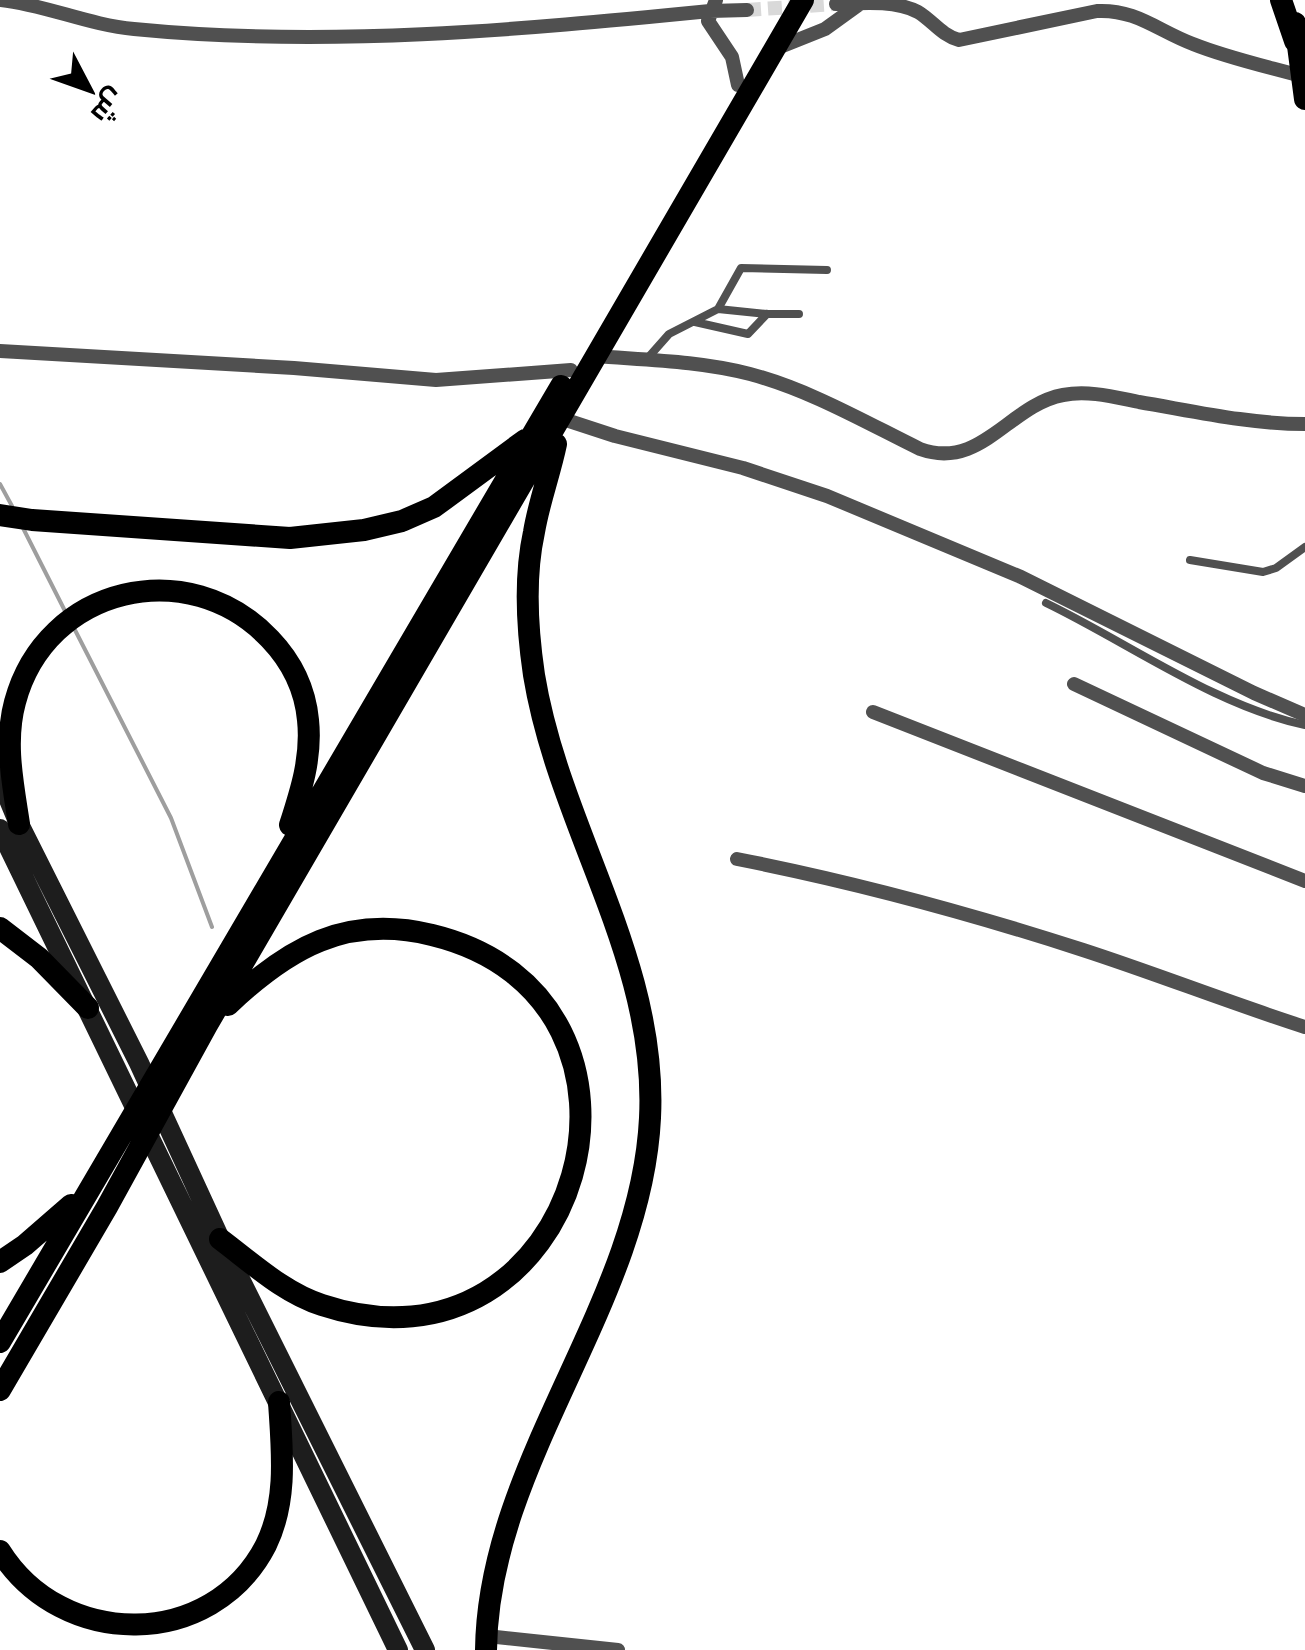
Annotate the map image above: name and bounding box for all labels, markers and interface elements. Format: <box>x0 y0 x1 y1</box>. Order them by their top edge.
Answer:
north arrow <box>40 40 140 140</box>
text: ش <box>84 82 133 130</box>

